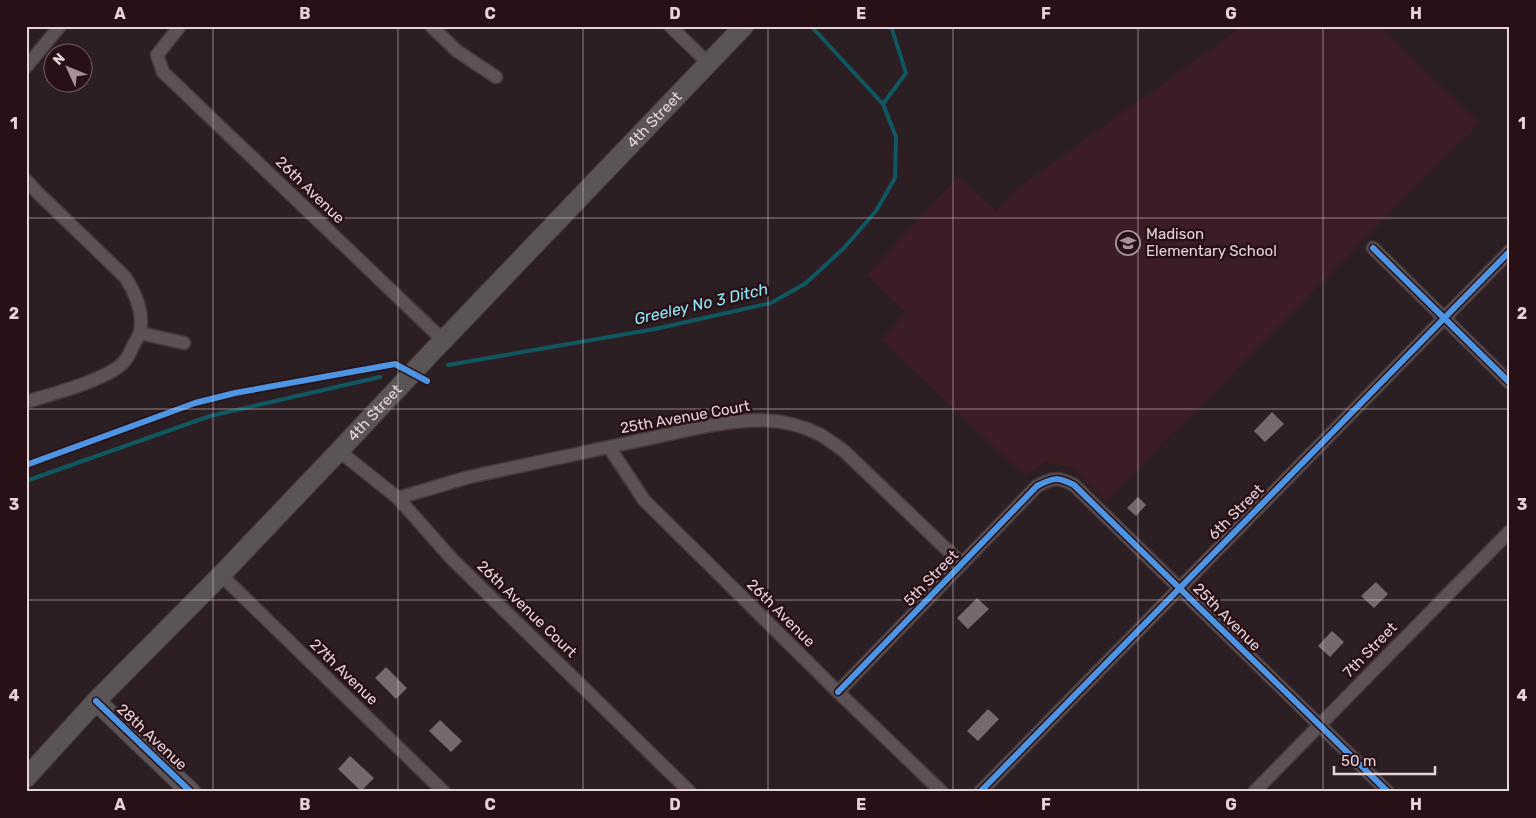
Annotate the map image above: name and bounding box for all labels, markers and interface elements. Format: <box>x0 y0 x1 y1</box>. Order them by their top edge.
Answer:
text: A <box>114 4 126 23</box>
text: B <box>299 4 311 23</box>
text: C <box>484 4 496 23</box>
text: D <box>669 4 681 23</box>
text: E <box>856 4 866 23</box>
text: F <box>1041 4 1051 23</box>
text: G <box>1225 4 1237 23</box>
text: H <box>1410 4 1422 23</box>
north arrow <box>42 42 92 92</box>
text: N <box>49 50 69 69</box>
street label: 4th Street <box>623 88 686 152</box>
text: 1 <box>10 114 18 133</box>
text: 1 <box>1518 114 1526 133</box>
street label: 26th Avenue <box>272 153 348 227</box>
place label: Madison Elementary School <box>1146 225 1277 260</box>
school or university icon: Madison Elementary School <box>1115 230 1141 256</box>
water label: Greeley No 3 Ditch <box>632 279 770 329</box>
text: 2 <box>9 304 19 323</box>
text: 2 <box>1517 304 1527 323</box>
street label: 4th Street <box>344 381 406 445</box>
street label: 25th Avenue Court <box>619 397 751 437</box>
street label: 6th Street <box>1205 480 1268 543</box>
text: 3 <box>9 495 19 514</box>
text: 3 <box>1517 495 1527 514</box>
street label: 5th Street <box>900 546 962 610</box>
street label: 26th Avenue Court <box>473 557 581 661</box>
street label: 26th Avenue <box>743 575 819 651</box>
street label: 25th Avenue <box>1189 579 1265 655</box>
street label: 7th Street <box>1339 619 1401 681</box>
street label: 27th Avenue <box>306 635 382 709</box>
text: 4 <box>9 686 20 705</box>
text: 4 <box>1517 686 1528 705</box>
street label: 28th Avenue <box>113 700 191 774</box>
scale bar <box>1334 743 1435 775</box>
text: 50 m <box>1341 752 1376 770</box>
text: A <box>114 795 126 814</box>
text: B <box>299 795 311 814</box>
text: C <box>484 795 496 814</box>
text: D <box>669 795 681 814</box>
text: E <box>856 795 866 814</box>
text: F <box>1041 795 1051 814</box>
text: G <box>1225 795 1237 814</box>
text: H <box>1410 795 1422 814</box>

